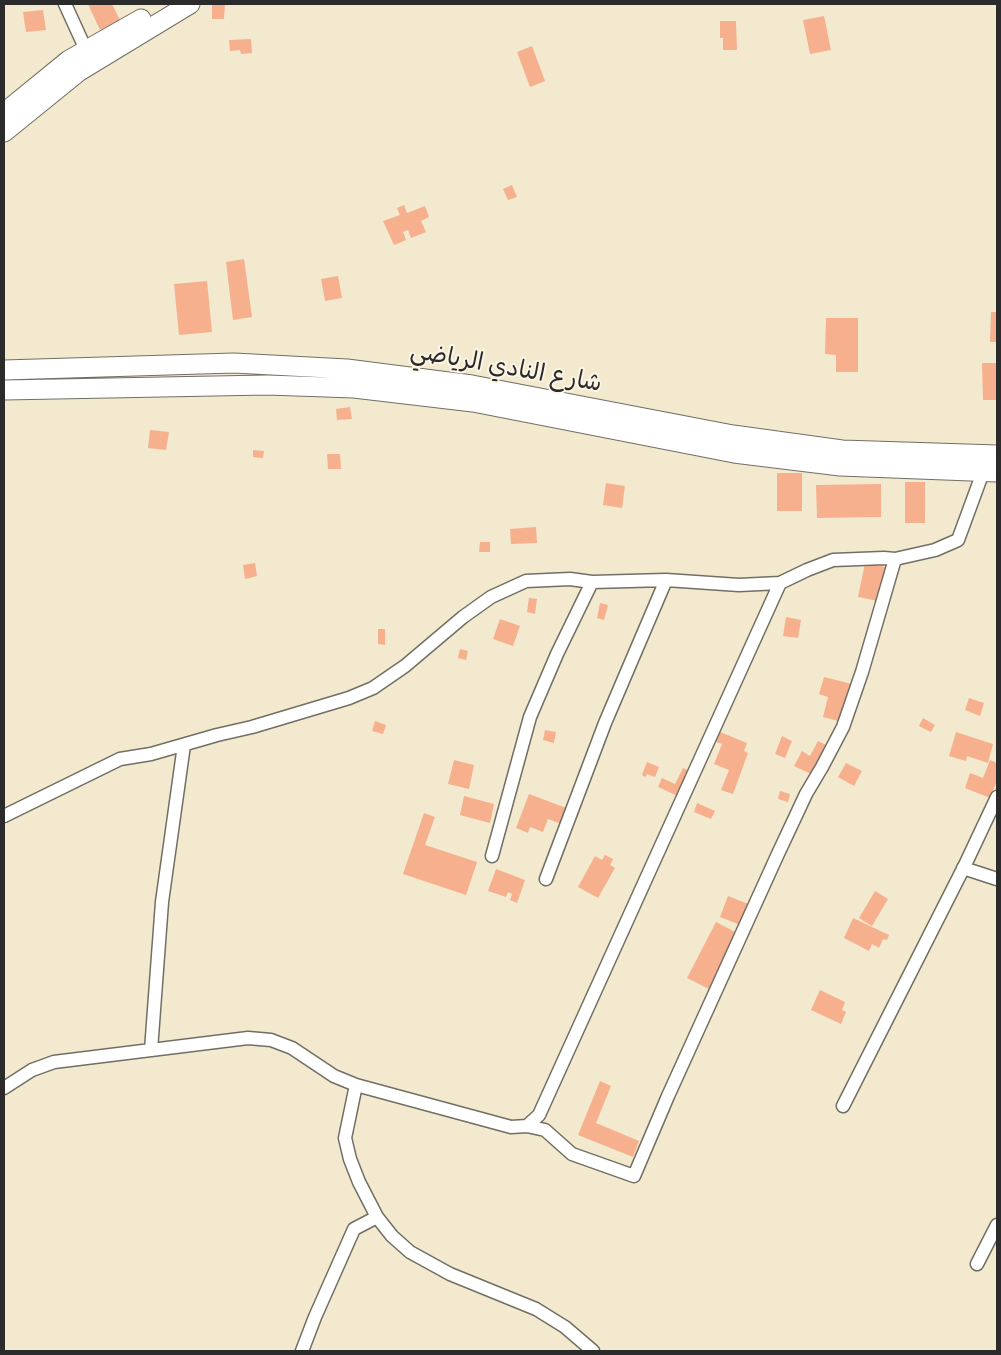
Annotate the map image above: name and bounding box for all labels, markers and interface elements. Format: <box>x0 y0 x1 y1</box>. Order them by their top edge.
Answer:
street label: شارع النادي الرياضي <box>408 337 604 399</box>

